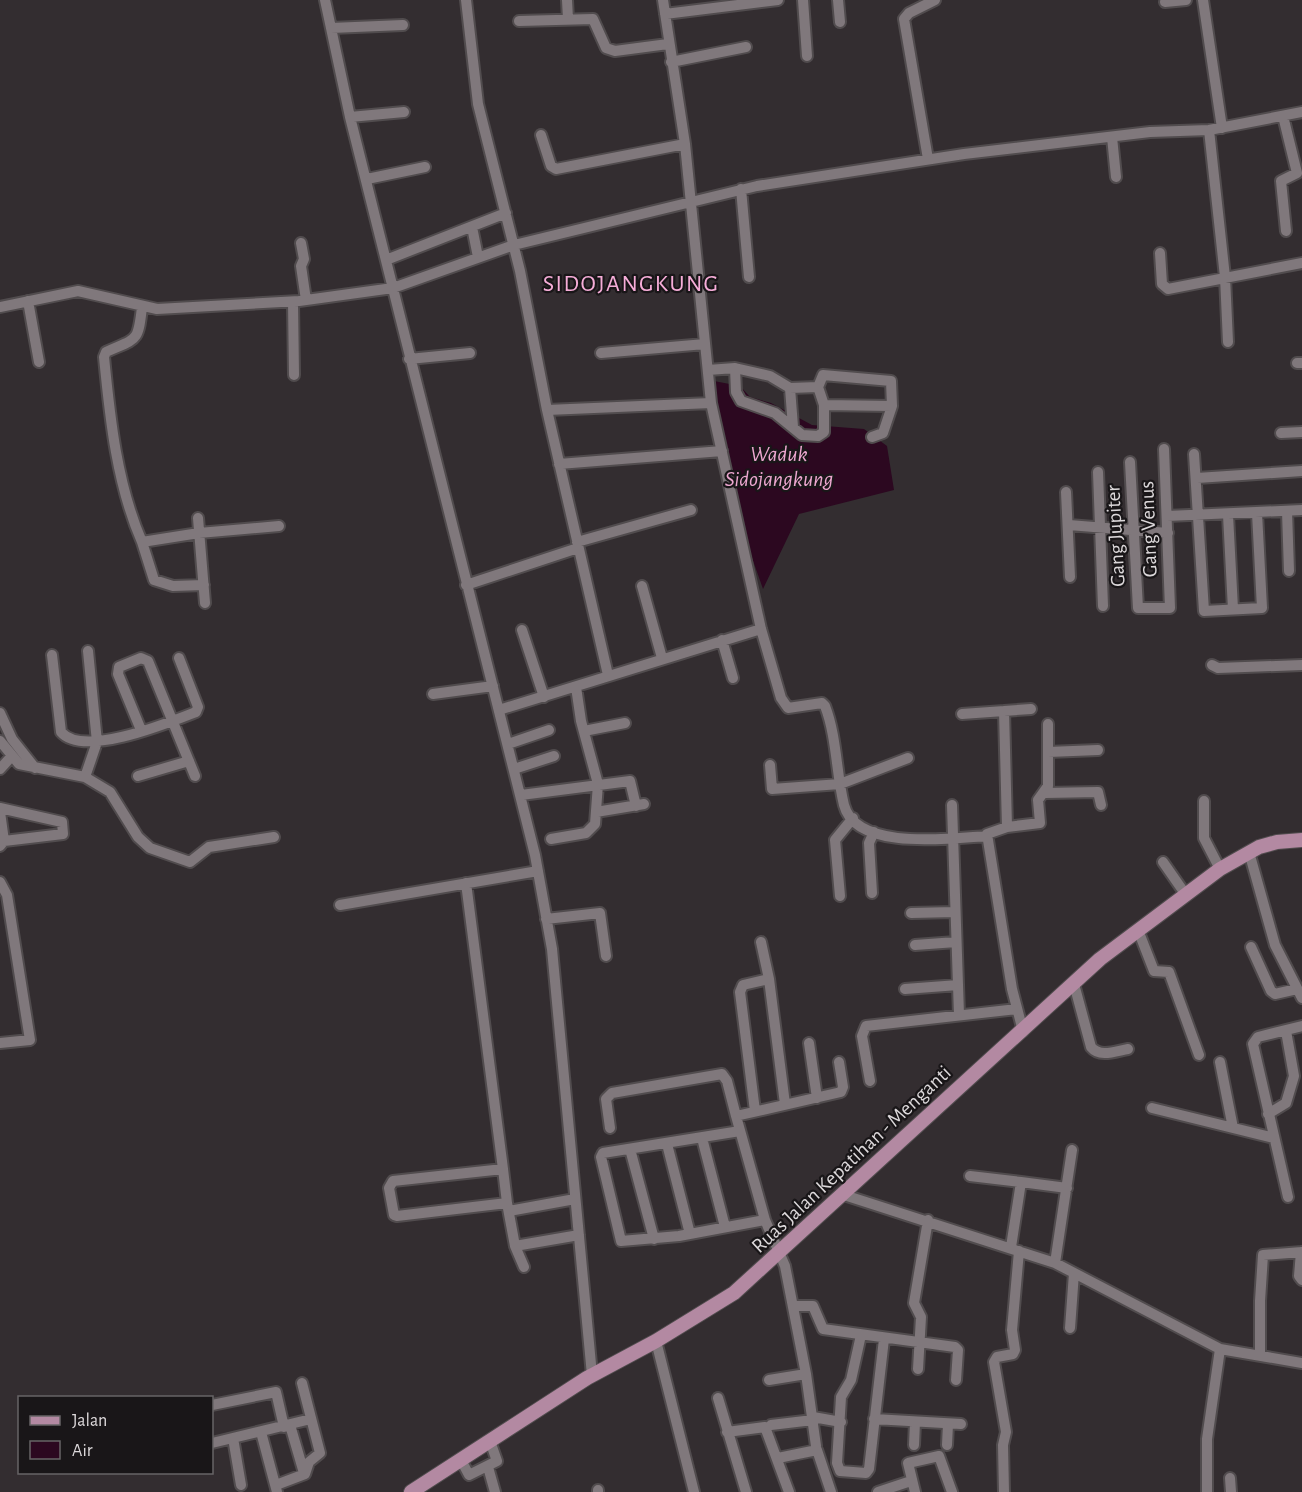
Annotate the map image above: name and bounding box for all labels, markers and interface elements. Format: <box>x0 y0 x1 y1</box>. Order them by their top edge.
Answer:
district label: SIDOJANGKUNG <box>543 272 719 296</box>
water label: Waduk Sidojangkung <box>725 443 833 490</box>
street label: Gang Venus <box>1136 480 1161 577</box>
street label: Gang Jupiter <box>1102 484 1129 587</box>
street label: Ruas Jalan Kepatihan - Menganti <box>748 1062 955 1257</box>
legend <box>18 1396 213 1474</box>
text: Jalan <box>72 1412 107 1430</box>
text: Air <box>72 1442 93 1460</box>

